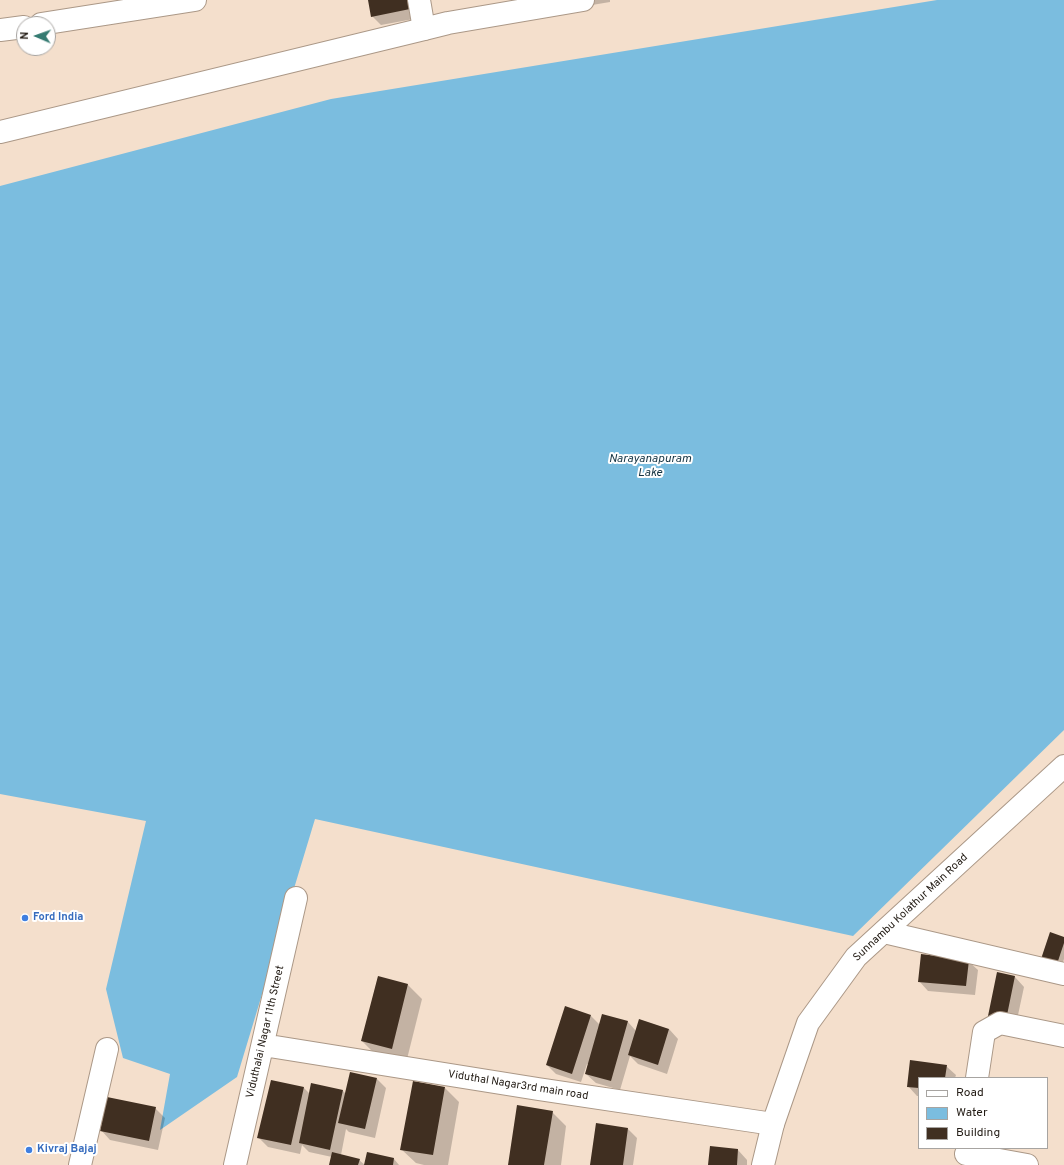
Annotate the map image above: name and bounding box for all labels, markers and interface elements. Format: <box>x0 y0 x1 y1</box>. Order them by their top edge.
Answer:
north arrow <box>16 16 56 56</box>
text: N <box>18 31 32 40</box>
water label: Narayanapuram Lake <box>609 453 691 481</box>
street label: Sunnambu Kolathur Main Road <box>851 851 971 965</box>
place label: Ford India <box>33 911 83 925</box>
marker: Ford India <box>20 913 30 923</box>
street label: Viduthalai Nagar 11th Street <box>244 964 288 1100</box>
street label: Viduthal Nagar3rd main road <box>447 1068 589 1104</box>
legend <box>918 1077 1048 1149</box>
text: Road <box>956 1085 984 1101</box>
text: Water <box>956 1105 988 1121</box>
text: Building <box>956 1125 1000 1141</box>
place label: Kivraj Bajaj <box>37 1143 97 1157</box>
marker: Kivraj Bajaj <box>24 1145 34 1155</box>

